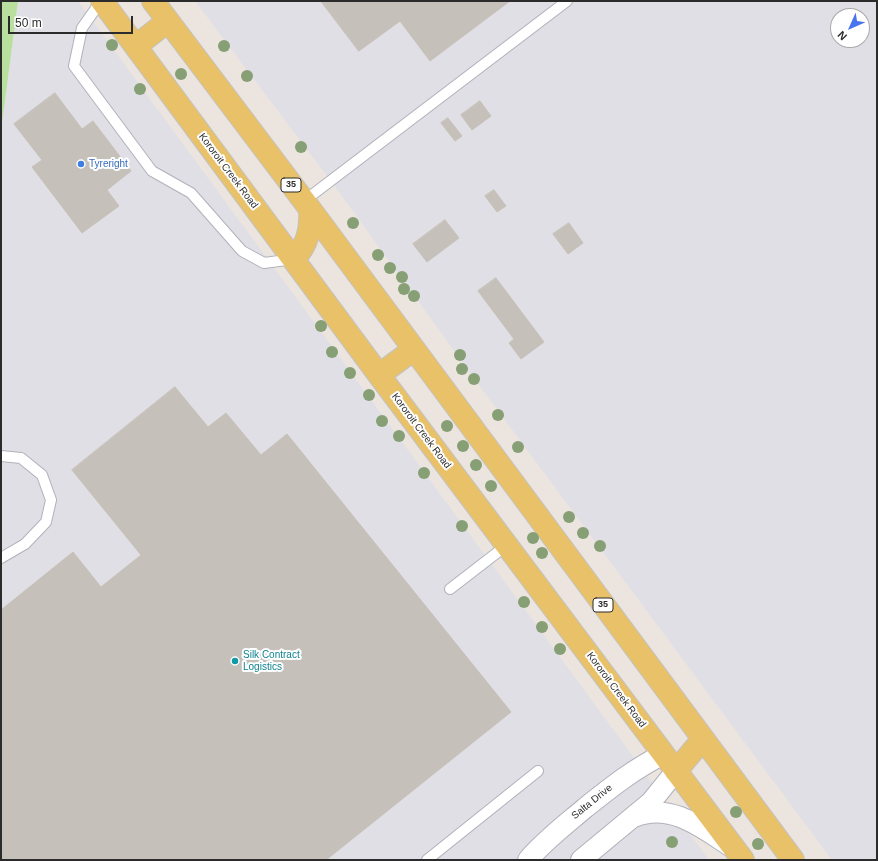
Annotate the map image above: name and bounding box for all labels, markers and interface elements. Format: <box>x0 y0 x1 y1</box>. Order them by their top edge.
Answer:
scale bar <box>10 8 135 34</box>
north arrow <box>830 8 870 48</box>
text: 50 m <box>15 16 42 30</box>
text: N <box>835 29 849 43</box>
street label: Kororoit Creek Road <box>196 131 260 211</box>
place label: Tyreright <box>89 158 128 170</box>
marker: Tyreright <box>76 159 86 169</box>
road number: 35 <box>281 178 301 192</box>
street label: Kororoit Creek Road <box>389 391 453 471</box>
road number: 35 <box>593 598 613 612</box>
place label: Silk Contract Logistics <box>243 649 300 672</box>
street label: Kororoit Creek Road <box>584 650 648 730</box>
marker: Silk Contract Logistics <box>230 656 240 666</box>
street label: Salta Drive <box>569 782 615 822</box>

